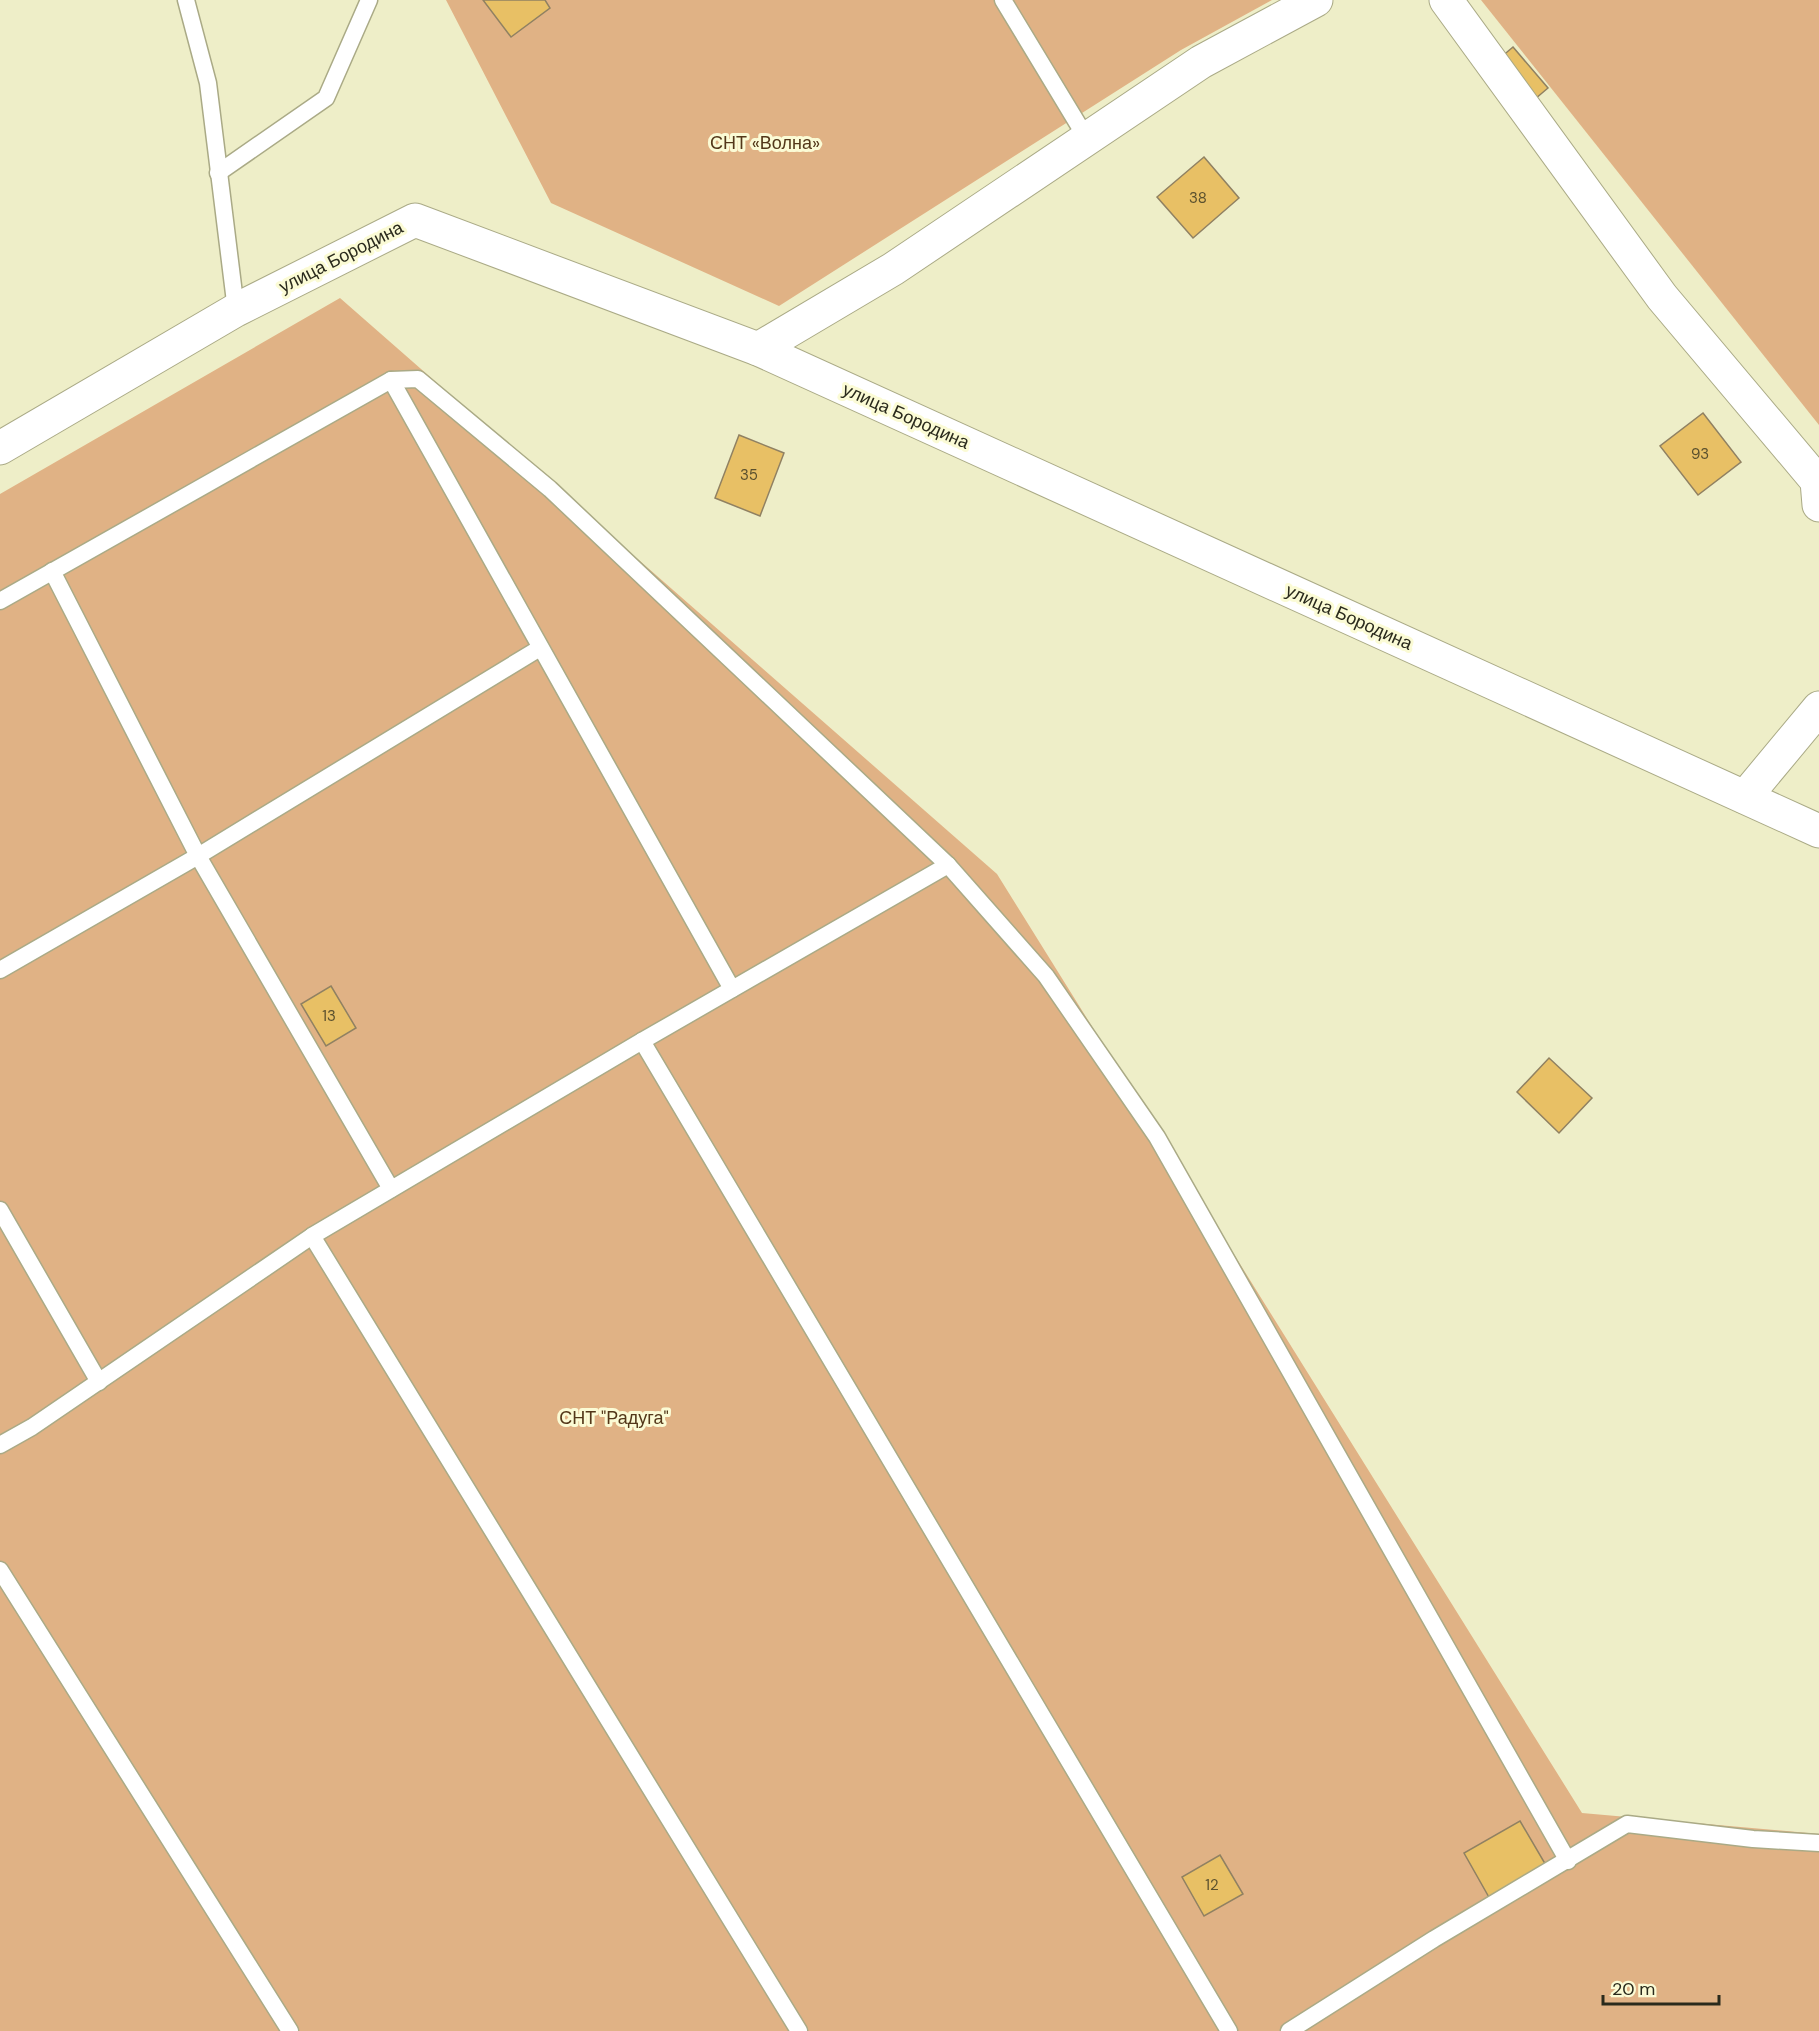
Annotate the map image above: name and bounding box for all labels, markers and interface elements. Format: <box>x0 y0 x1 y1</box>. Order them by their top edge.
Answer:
park label: СНТ «Волна» <box>710 131 820 155</box>
house number: 38 <box>1189 188 1207 208</box>
street label: улица Бородина <box>275 215 408 299</box>
street label: улица Бородина <box>839 377 974 455</box>
house number: 93 <box>1691 444 1709 464</box>
house number: 35 <box>740 465 758 485</box>
street label: улица Бородина <box>1282 578 1417 656</box>
house number: 13 <box>322 1006 336 1026</box>
park label: СНТ "Радуга" <box>559 1406 669 1430</box>
house number: 12 <box>1205 1875 1219 1895</box>
scale bar <box>1603 1968 1718 2006</box>
text: 20 m <box>1612 1977 1655 2001</box>

